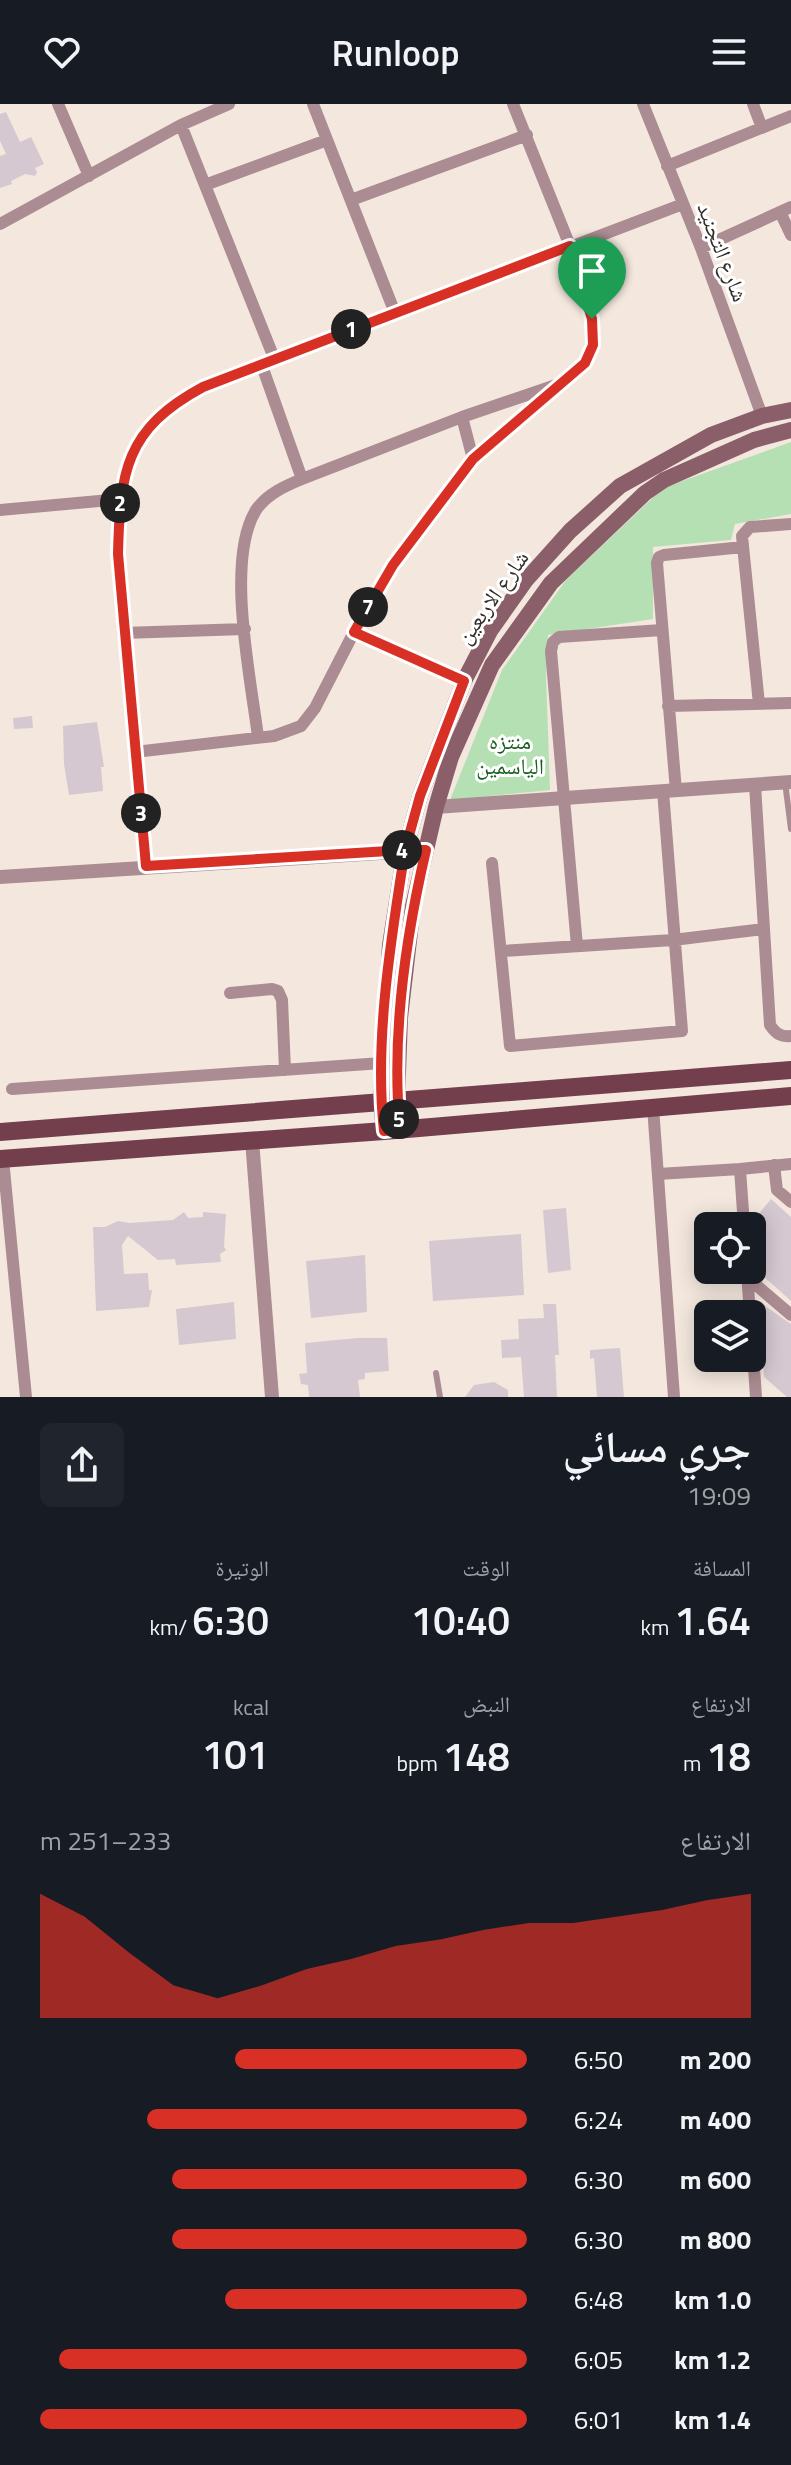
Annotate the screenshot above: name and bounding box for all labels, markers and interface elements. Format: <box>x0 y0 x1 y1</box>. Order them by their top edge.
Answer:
text: Runloop <box>331 25 460 80</box>
icon: heart <box>40 30 84 74</box>
icon: menu <box>707 30 751 74</box>
street label: شارع التجنيد <box>689 197 757 307</box>
pin <box>558 237 626 319</box>
icon: arrive <box>570 249 614 293</box>
pin: 1 <box>331 309 371 349</box>
text: 1 <box>345 312 357 346</box>
pin: 2 <box>100 483 140 523</box>
text: 2 <box>114 486 126 520</box>
street label: شارع الاربعين <box>447 543 537 651</box>
pin: 7 <box>348 587 388 627</box>
text: 7 <box>362 590 374 624</box>
park label: منتزه الياسمين <box>476 724 544 783</box>
pin: 3 <box>121 793 161 833</box>
text: 3 <box>135 796 147 830</box>
pin: 4 <box>382 830 422 870</box>
text: 4 <box>396 833 408 867</box>
pin: 5 <box>379 1099 419 1139</box>
text: 5 <box>393 1102 405 1136</box>
map controls <box>694 1212 766 1372</box>
button: locate <box>694 1212 766 1284</box>
button: layers <box>694 1300 766 1372</box>
text: جري مسائي <box>562 1412 751 1479</box>
button: share <box>40 1423 124 1507</box>
text: 19:09 <box>687 1476 751 1515</box>
text: الوتيرة <box>215 1551 269 1585</box>
text: الوقت <box>463 1551 510 1585</box>
text: المسافة <box>693 1551 751 1585</box>
text: 6:30 <box>192 1590 269 1651</box>
text: 10:40 <box>411 1590 510 1651</box>
text: 1.64 <box>674 1590 751 1651</box>
text: /km <box>149 1610 192 1644</box>
text: km <box>640 1610 674 1644</box>
text: النبض <box>463 1687 510 1721</box>
text: الارتفاع <box>691 1687 751 1721</box>
text: kcal <box>233 1690 269 1724</box>
text: 101 <box>202 1724 269 1785</box>
text: 148 <box>443 1726 510 1787</box>
text: 18 <box>706 1726 751 1787</box>
text: bpm <box>396 1746 443 1780</box>
text: m <box>683 1746 706 1780</box>
text: 233–251 m <box>40 1821 171 1860</box>
text: الارتفاع <box>680 1821 751 1860</box>
text: 6:50 <box>574 2040 623 2079</box>
text: 200 m <box>680 2040 751 2079</box>
text: 6:24 <box>574 2100 623 2139</box>
text: 400 m <box>680 2100 751 2139</box>
text: 6:30 <box>574 2160 623 2199</box>
text: 600 m <box>680 2160 751 2199</box>
text: 6:30 <box>574 2220 623 2259</box>
text: 800 m <box>680 2220 751 2259</box>
text: 6:48 <box>574 2280 623 2319</box>
text: 1.0 km <box>674 2280 751 2319</box>
text: 6:05 <box>574 2340 623 2379</box>
text: 1.2 km <box>674 2340 751 2379</box>
text: 6:01 <box>574 2400 623 2439</box>
text: 1.4 km <box>674 2400 751 2439</box>

